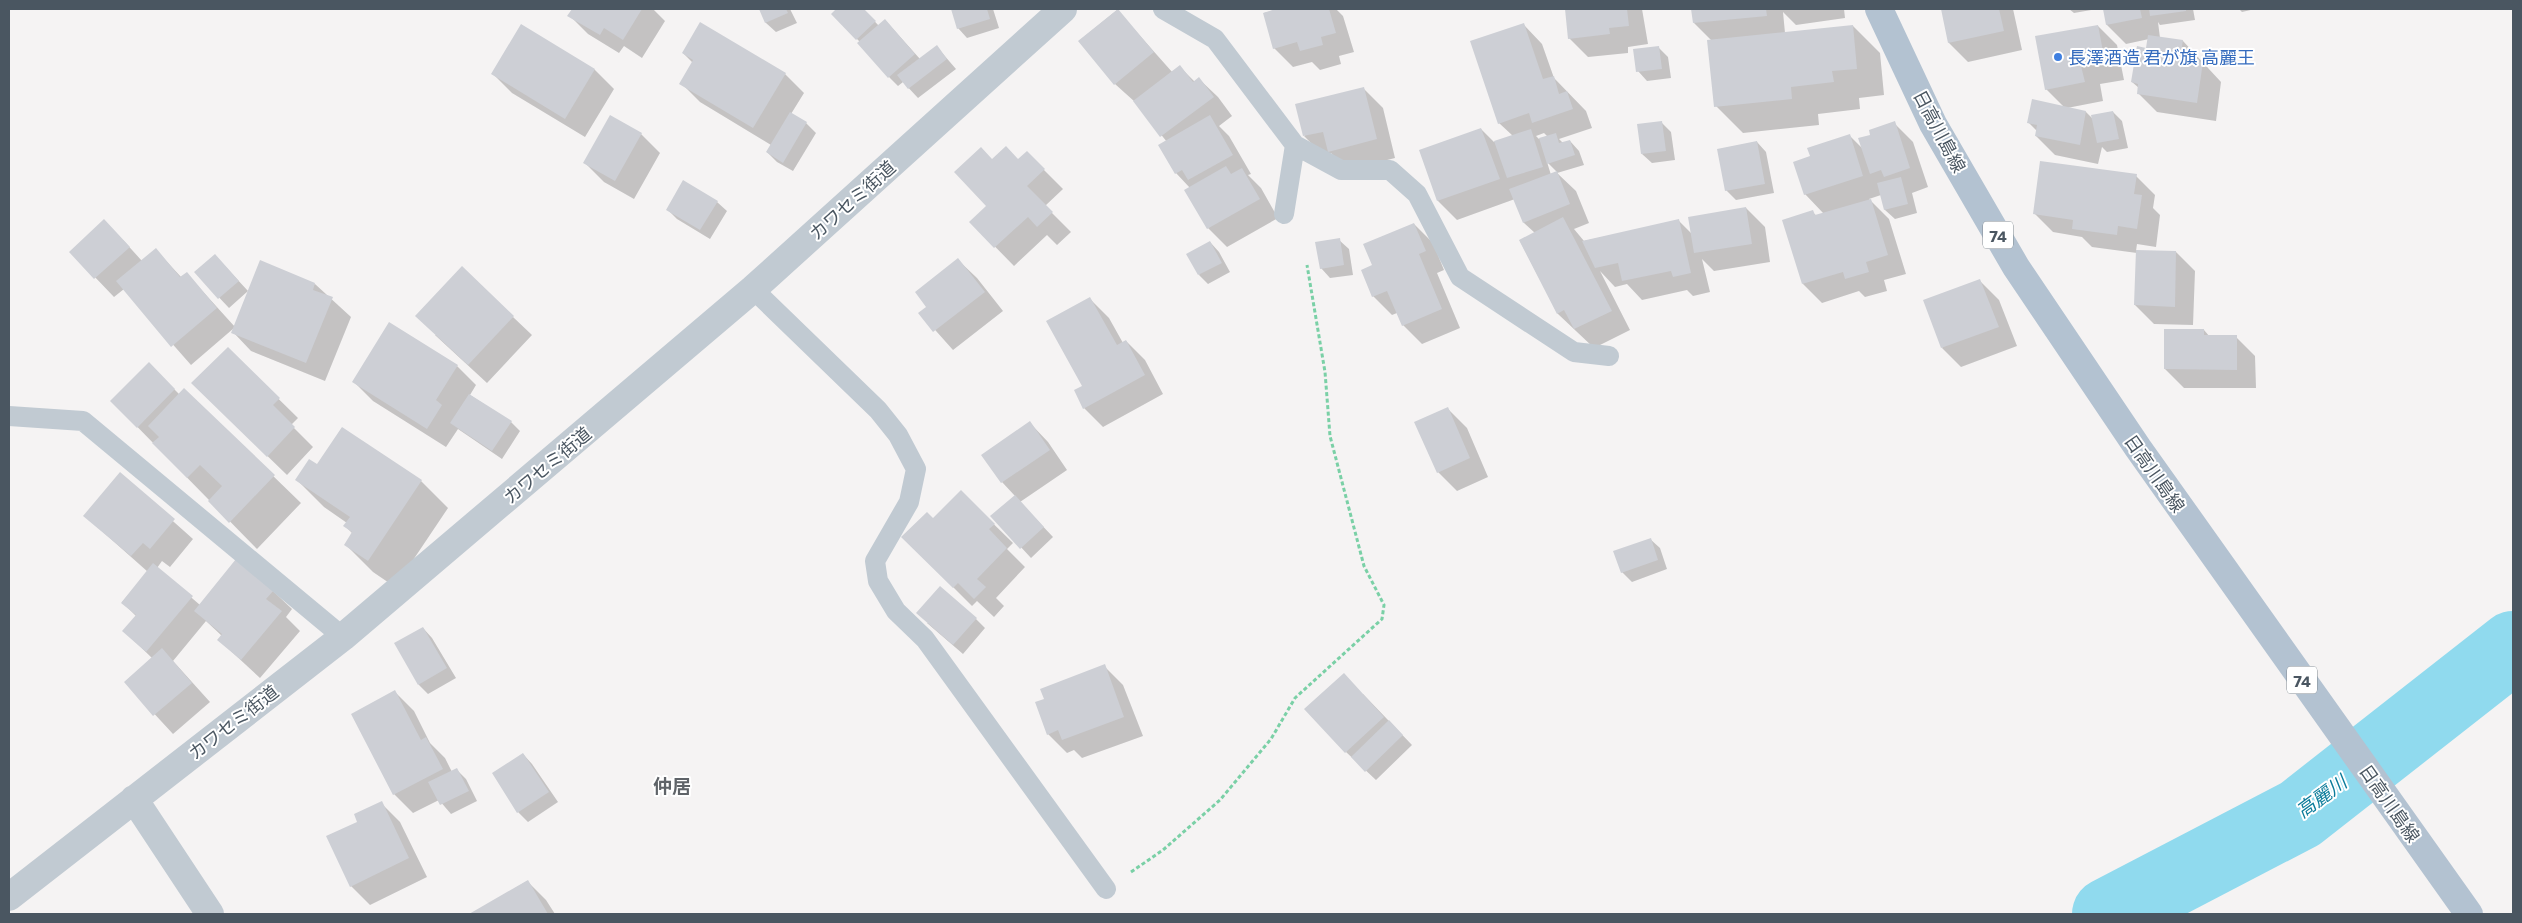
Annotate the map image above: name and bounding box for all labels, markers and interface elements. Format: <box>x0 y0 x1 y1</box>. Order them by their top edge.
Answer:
place label: 長澤酒造 君が旗 高麗王 <box>2068 46 2255 68</box>
marker: 長澤酒造 君が旗 高麗王 <box>2052 51 2064 63</box>
street label: 日高川島線 <box>1909 86 1971 176</box>
street label: カワセミ街道 <box>805 156 899 244</box>
road number: 74 <box>1983 222 2013 248</box>
street label: カワセミ街道 <box>499 422 595 508</box>
street label: 日高川島線 <box>2120 430 2190 516</box>
road number: 74 <box>2287 666 2317 694</box>
street label: カワセミ街道 <box>184 680 282 764</box>
street label: 日高川島線 <box>2355 760 2425 846</box>
water label: 高麗川 <box>2291 769 2352 822</box>
district label: 仲居 <box>653 774 691 797</box>

